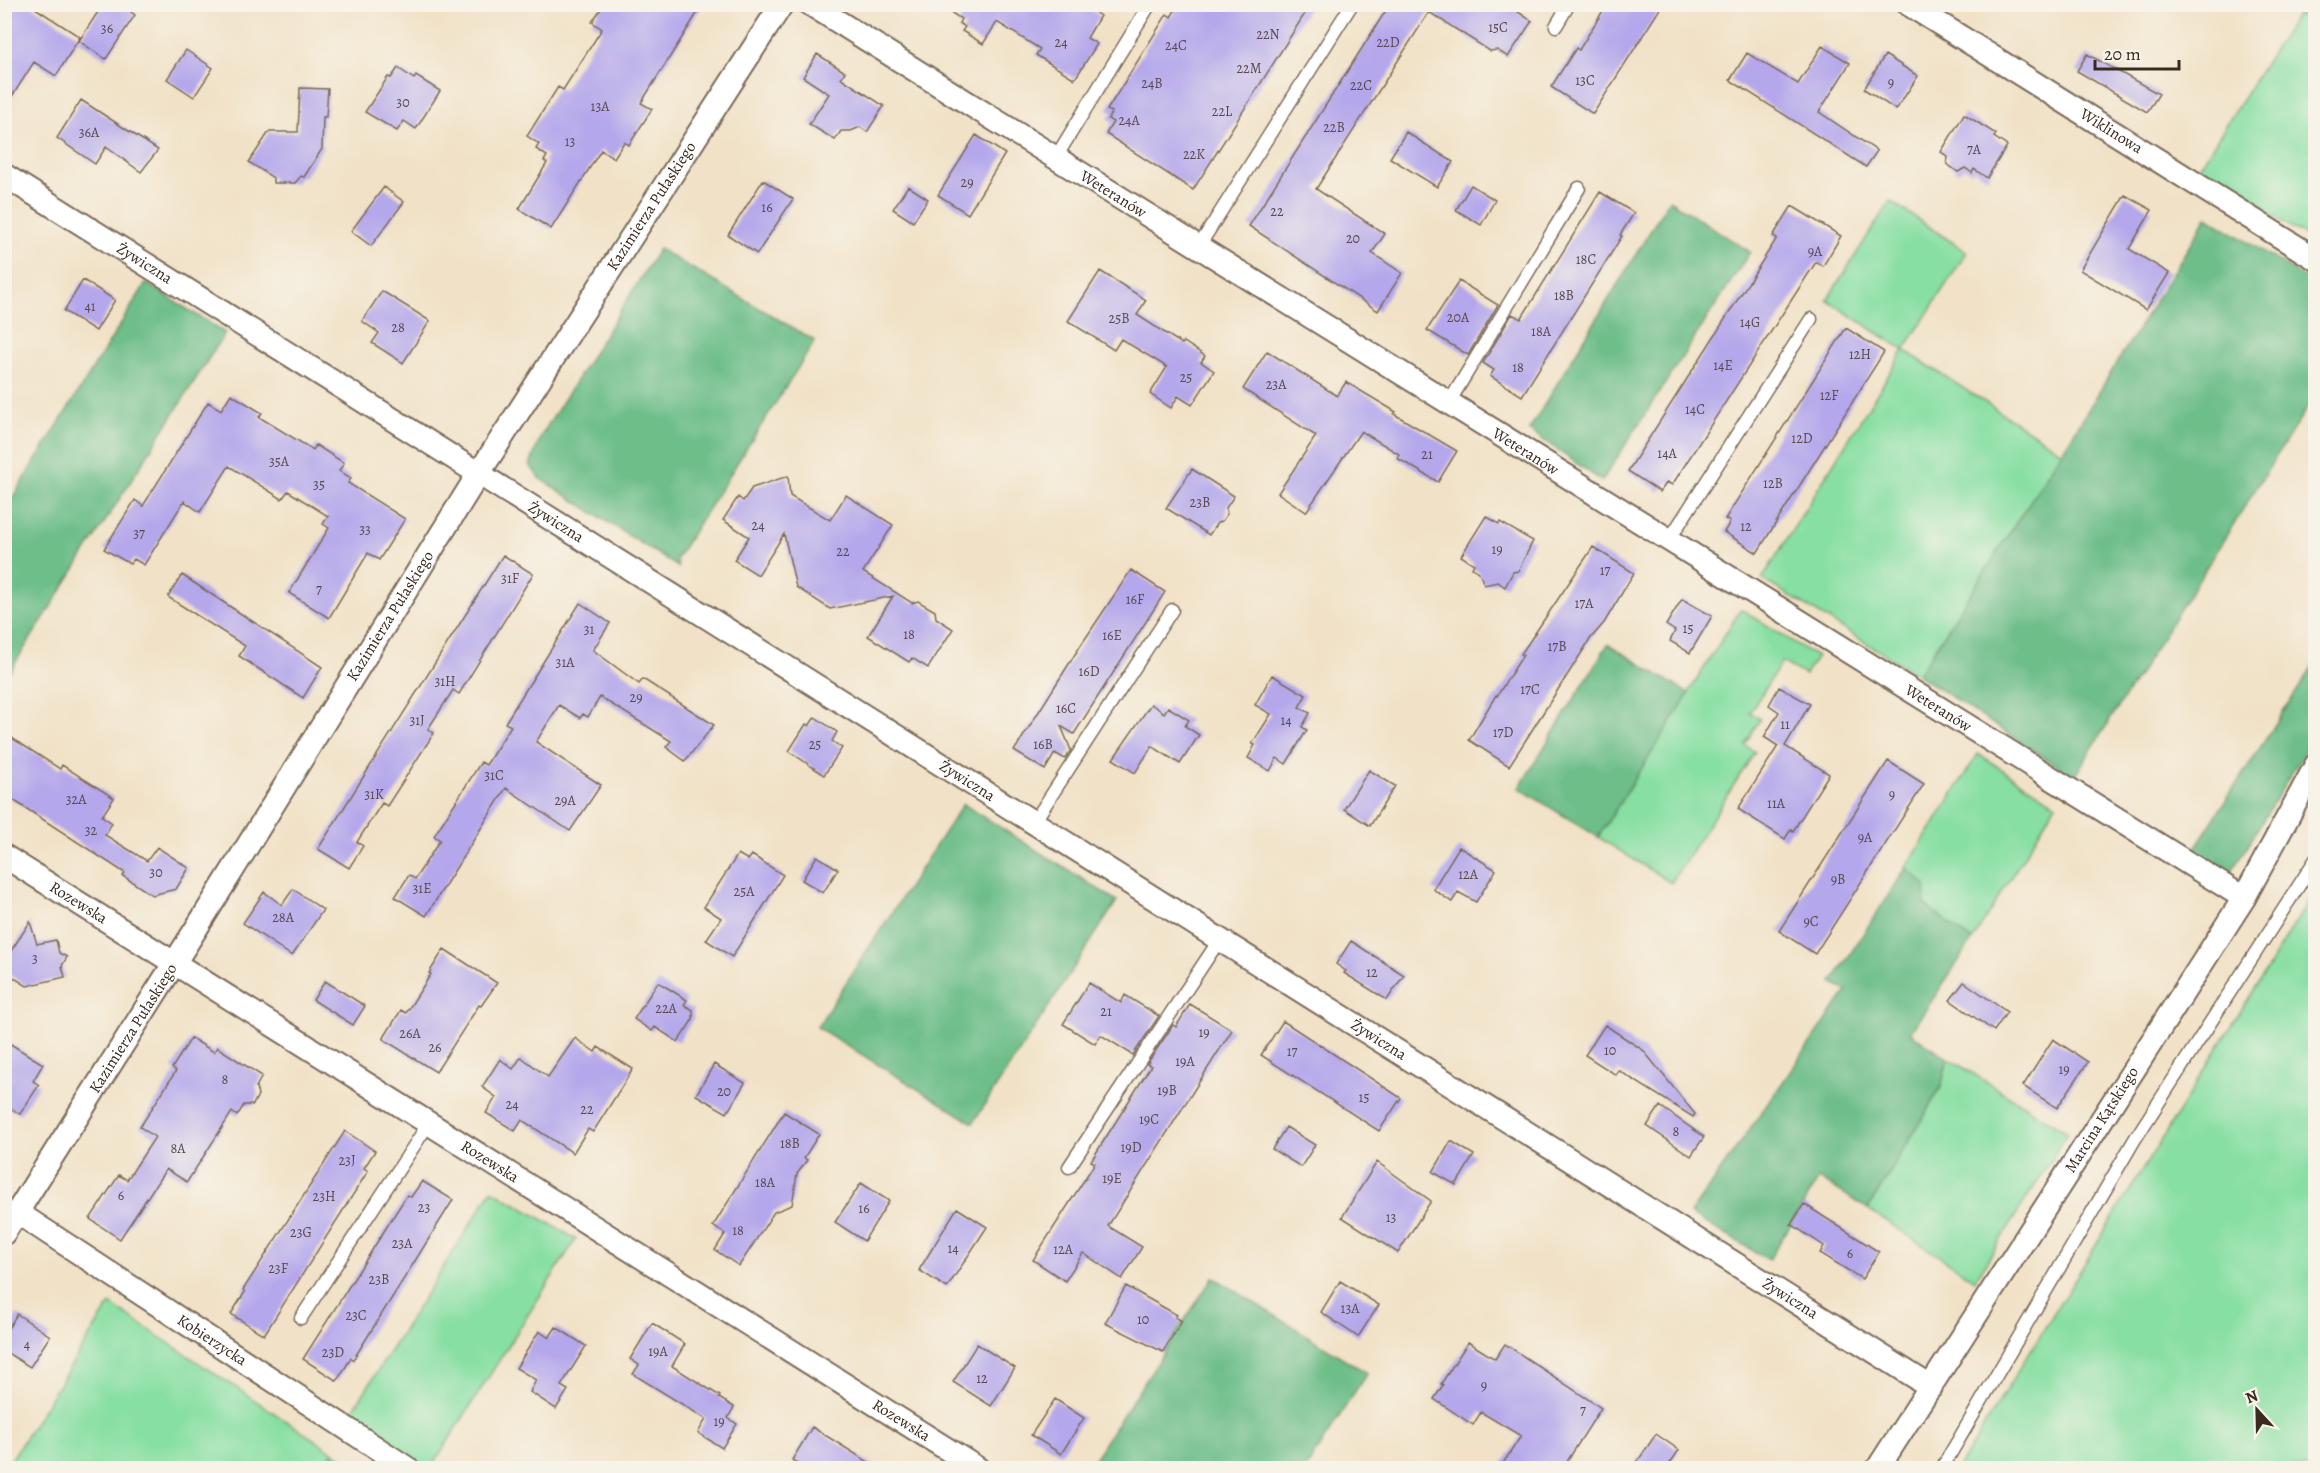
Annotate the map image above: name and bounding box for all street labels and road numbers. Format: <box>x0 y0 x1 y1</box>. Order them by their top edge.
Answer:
street label: Wiklinowa <box>2075 103 2148 159</box>
street label: Kazimierza Pułaskiego <box>602 137 701 275</box>
street label: Weteranów <box>1075 165 1151 224</box>
street label: Żywiczna <box>112 238 177 290</box>
street label: Weteranów <box>1487 422 1564 481</box>
street label: Żywiczna <box>524 496 589 548</box>
street label: Kazimierza Pułaskiego <box>342 547 439 685</box>
street label: Weteranów <box>1900 679 1977 738</box>
street label: Żywiczna <box>935 755 1000 807</box>
street label: Rozewska <box>45 876 112 930</box>
street label: Kazimierza Pułaskiego <box>84 959 182 1097</box>
street label: Żywiczna <box>1347 1014 1411 1066</box>
street label: Marcina Kątskiego <box>2059 1062 2144 1177</box>
street label: Rozewska <box>457 1135 524 1188</box>
street label: Żywiczna <box>1758 1273 1823 1325</box>
street label: Kobierzycka <box>173 1309 252 1372</box>
street label: Rozewska <box>868 1394 935 1447</box>

